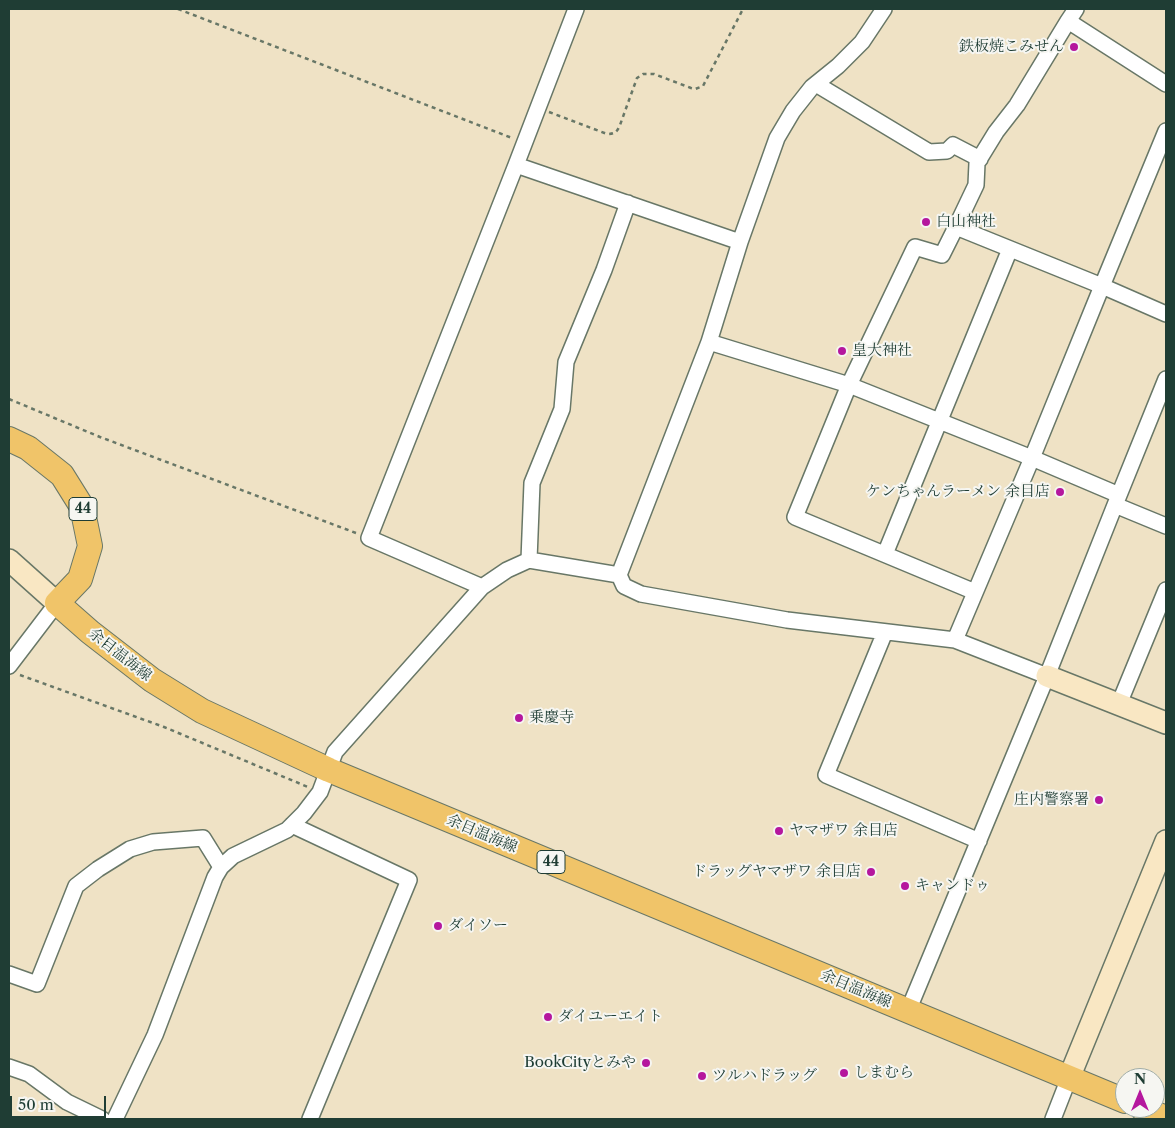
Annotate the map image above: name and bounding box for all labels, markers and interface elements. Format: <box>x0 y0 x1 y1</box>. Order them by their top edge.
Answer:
place label: 鉄板焼こみせん <box>959 38 1064 56</box>
marker: 鉄板焼こみせん <box>1068 41 1080 53</box>
place label: 白山神社 <box>936 213 996 231</box>
marker: 白山神社 <box>920 216 932 228</box>
place label: 皇大神社 <box>852 342 912 360</box>
marker: 皇大神社 <box>836 345 848 357</box>
place label: ケンちゃんラーメン 余目店 <box>866 483 1050 501</box>
marker: ケンちゃんラーメン 余目店 <box>1054 486 1066 498</box>
road number: 44 <box>69 498 97 520</box>
street label: 余目温海線 <box>85 625 155 685</box>
place label: 乗慶寺 <box>529 709 574 727</box>
marker: 乗慶寺 <box>513 712 525 724</box>
place label: 庄内警察署 <box>1014 791 1089 809</box>
marker: 庄内警察署 <box>1093 794 1105 806</box>
street label: 余目温海線 <box>444 811 520 857</box>
place label: ヤマザワ 余目店 <box>789 822 898 840</box>
marker: ヤマザワ 余目店 <box>773 825 785 837</box>
road number: 44 <box>537 850 565 874</box>
place label: ドラッグヤマザワ 余目店 <box>692 863 861 881</box>
marker: ドラッグヤマザワ 余目店 <box>865 866 877 878</box>
place label: キャンドゥ <box>915 877 990 895</box>
marker: キャンドゥ <box>899 880 911 892</box>
place label: ダイソー <box>448 917 508 935</box>
marker: ダイソー <box>432 920 444 932</box>
street label: 余目温海線 <box>818 966 894 1012</box>
place label: ダイユーエイト <box>558 1008 663 1026</box>
marker: ダイユーエイト <box>542 1011 554 1023</box>
place label: BookCityとみや <box>524 1054 636 1072</box>
marker: BookCityとみや <box>640 1057 652 1069</box>
place label: しまむら <box>854 1064 914 1082</box>
place label: ツルハドラッグ <box>712 1067 817 1085</box>
marker: しまむら <box>838 1067 850 1079</box>
north arrow <box>1115 1068 1165 1118</box>
marker: ツルハドラッグ <box>696 1070 708 1082</box>
text: N <box>1134 1070 1146 1088</box>
scale bar <box>12 1086 109 1118</box>
text: 50 m <box>18 1095 54 1114</box>

